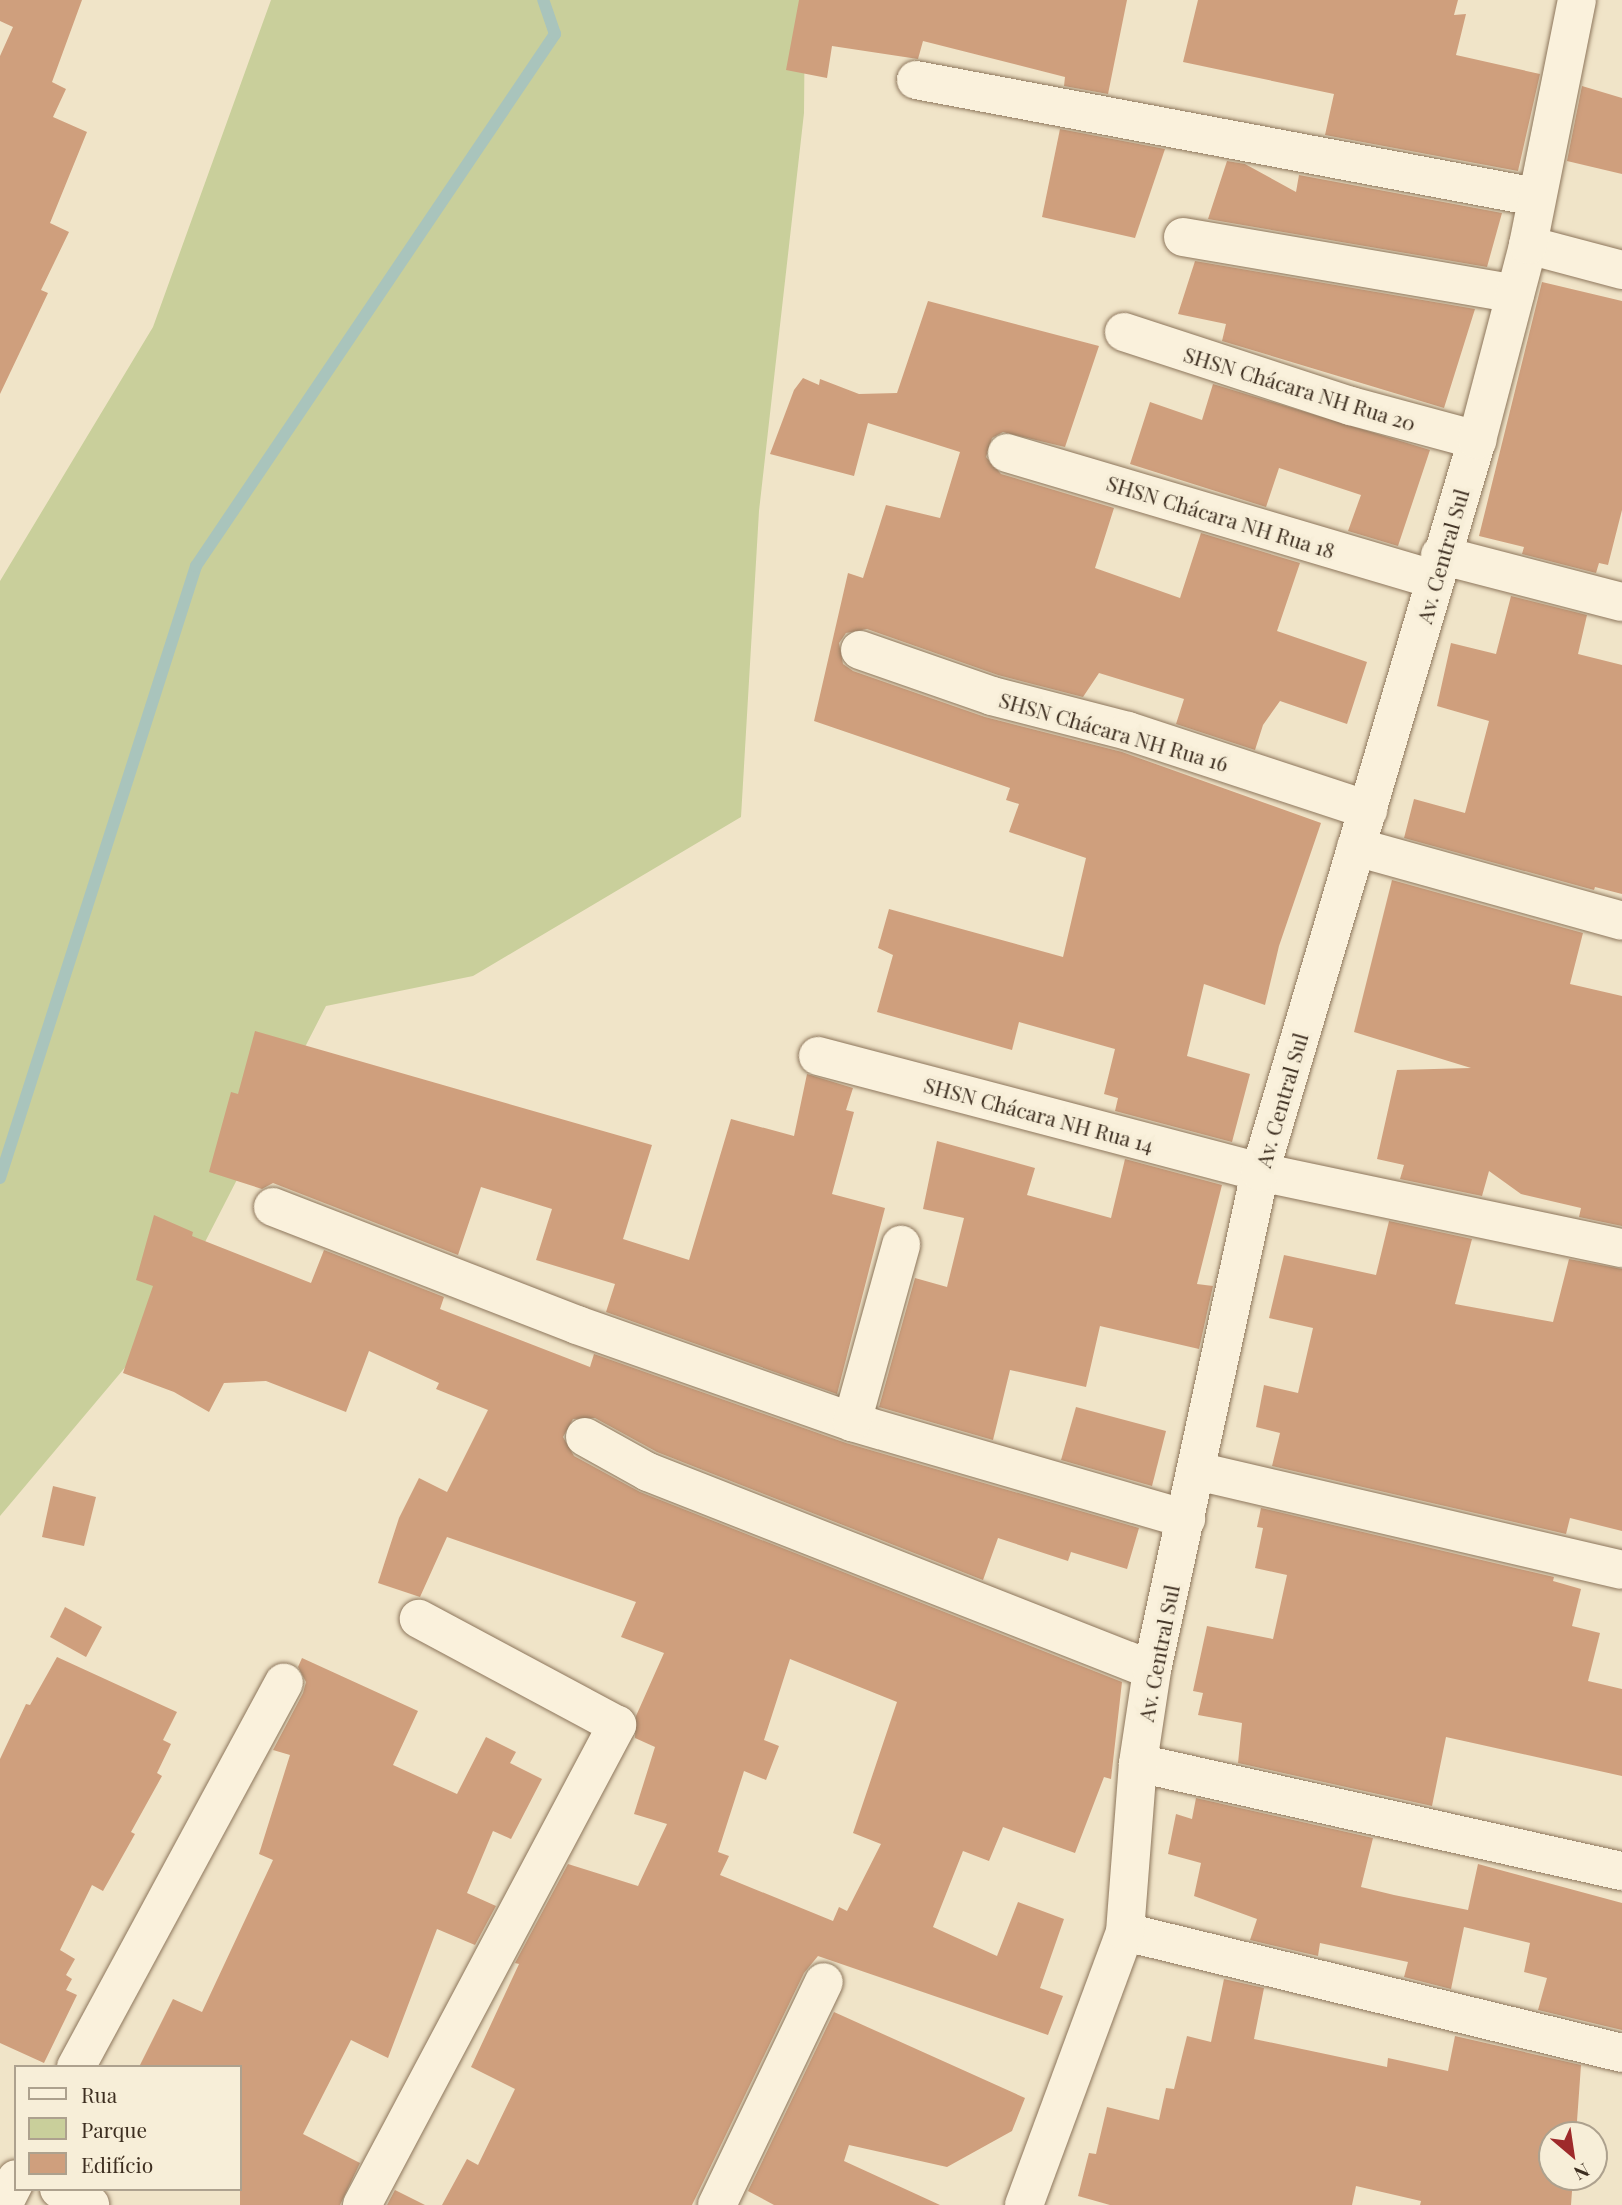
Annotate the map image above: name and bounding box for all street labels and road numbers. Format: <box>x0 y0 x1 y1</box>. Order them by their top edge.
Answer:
street label: SHSN Chácara NH Rua 20 <box>1181 341 1419 435</box>
street label: SHSN Chácara NH Rua 18 <box>1104 469 1338 563</box>
street label: Av. Central Sul <box>1411 486 1473 626</box>
street label: SHSN Chácara NH Rua 16 <box>996 686 1232 776</box>
street label: Av. Central Sul <box>1250 1030 1312 1170</box>
street label: SHSN Chácara NH Rua 14 <box>921 1071 1157 1157</box>
street label: Av. Central Sul <box>1132 1582 1184 1724</box>

